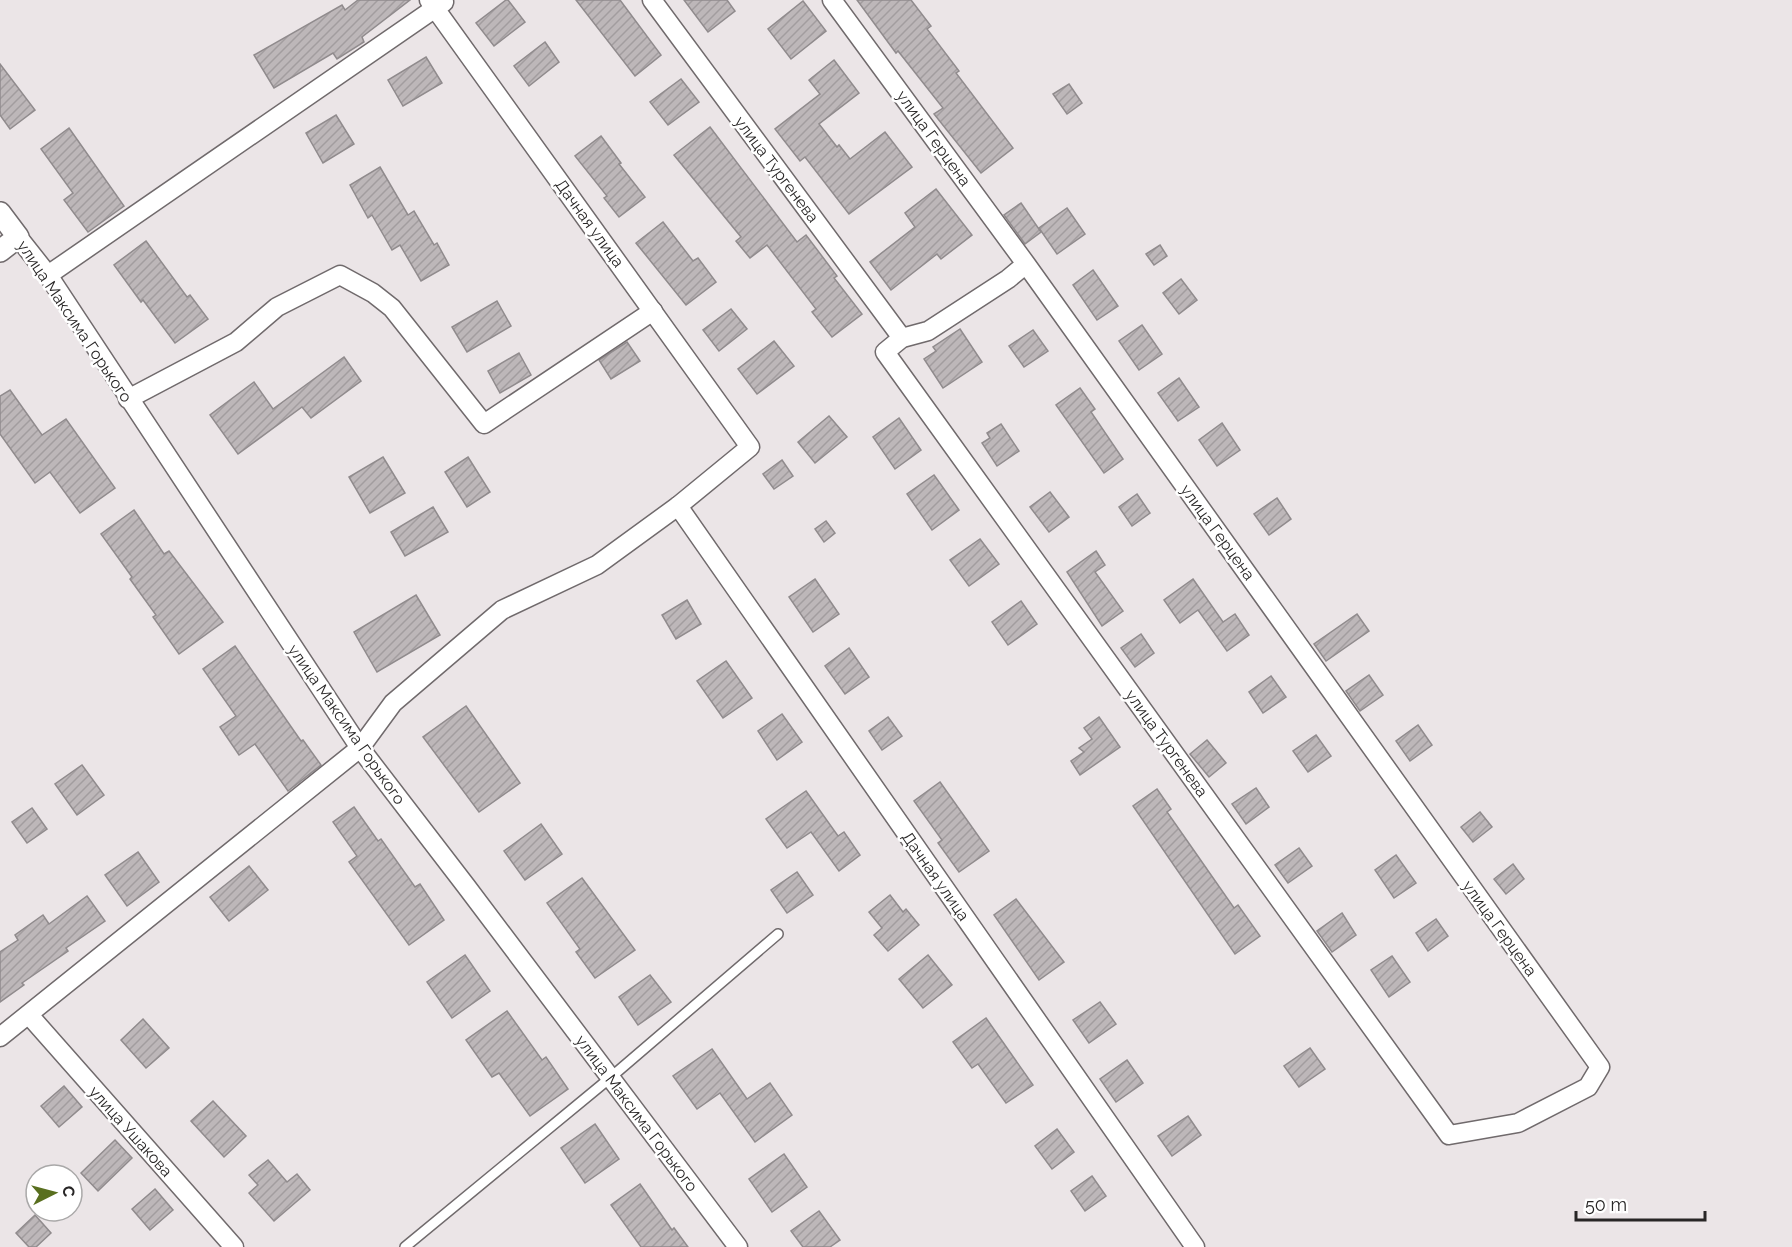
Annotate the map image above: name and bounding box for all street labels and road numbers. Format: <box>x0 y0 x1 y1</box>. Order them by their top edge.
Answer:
street label: улица Герцена <box>893 87 975 190</box>
street label: улица Тургенева <box>731 113 823 226</box>
street label: Дачная улица <box>551 176 628 271</box>
street label: улица Максима Горького <box>13 237 136 406</box>
street label: улица Герцена <box>1177 481 1259 584</box>
street label: улица Максима Горького <box>284 641 409 808</box>
street label: улица Тургенева <box>1121 686 1212 801</box>
street label: Дачная улица <box>898 828 973 924</box>
street label: улица Герцена <box>1459 877 1541 980</box>
street label: улица Максима Горького <box>572 1031 702 1195</box>
street label: улица Ушакова <box>85 1082 176 1181</box>

